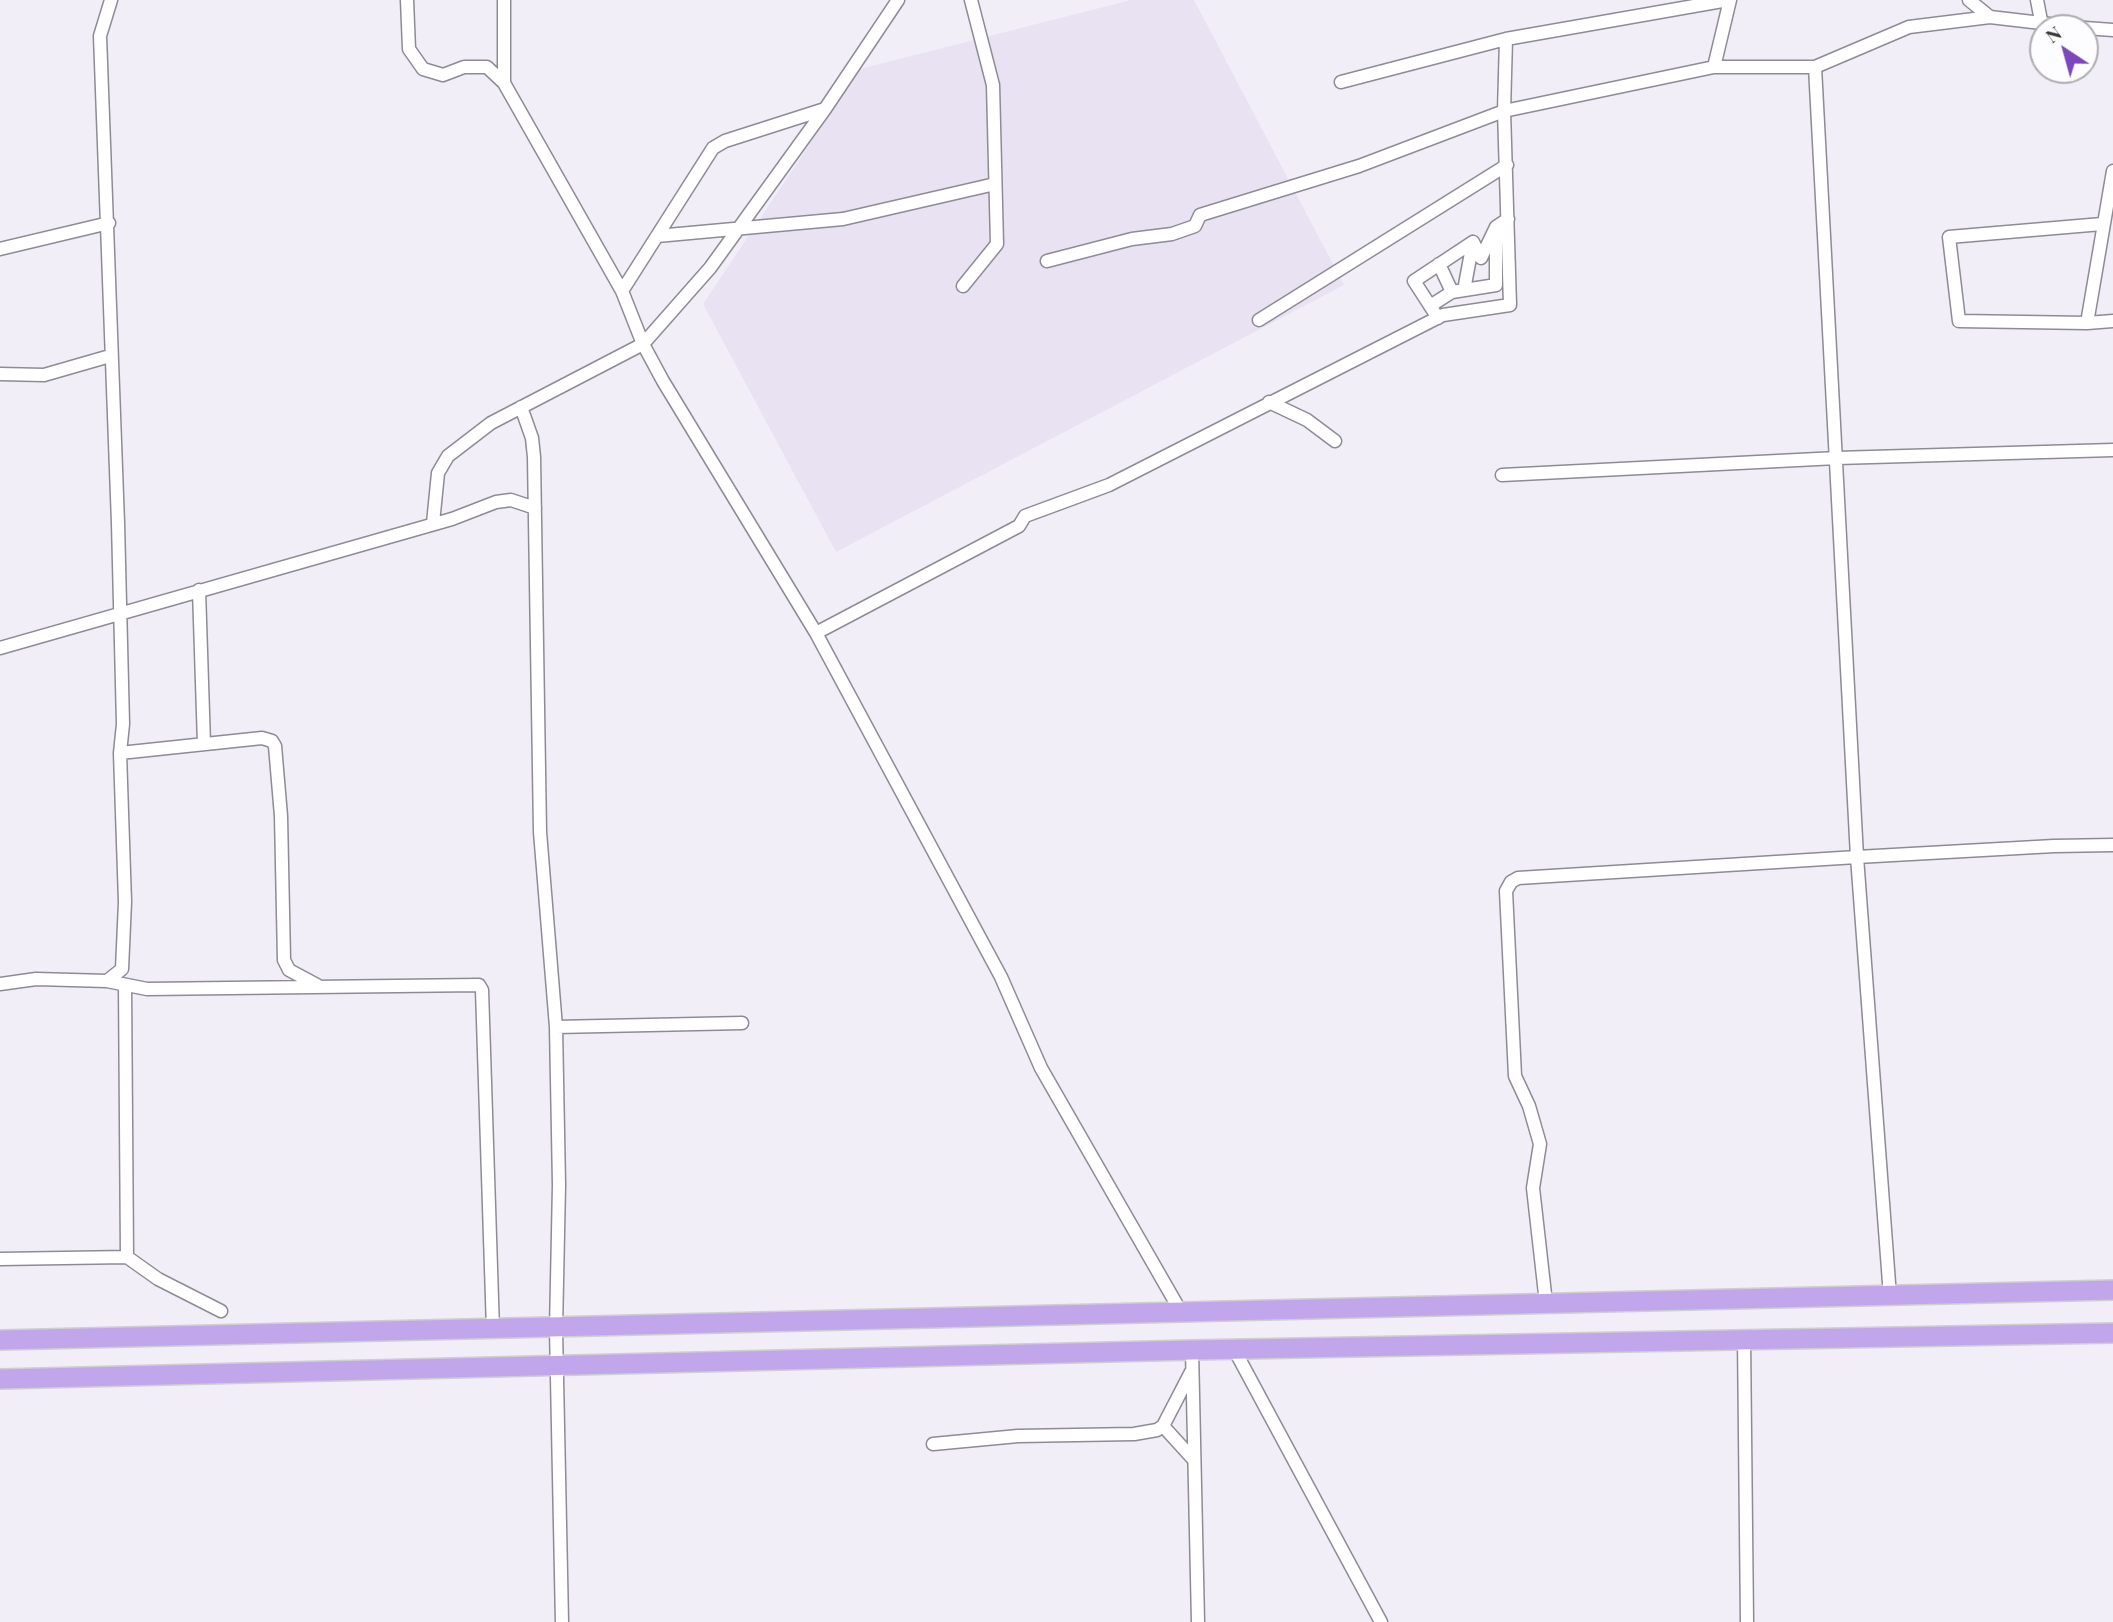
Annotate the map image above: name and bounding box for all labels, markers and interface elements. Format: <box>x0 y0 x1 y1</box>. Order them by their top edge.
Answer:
north arrow <box>2029 14 2099 84</box>
text: N <box>2040 19 2066 48</box>

